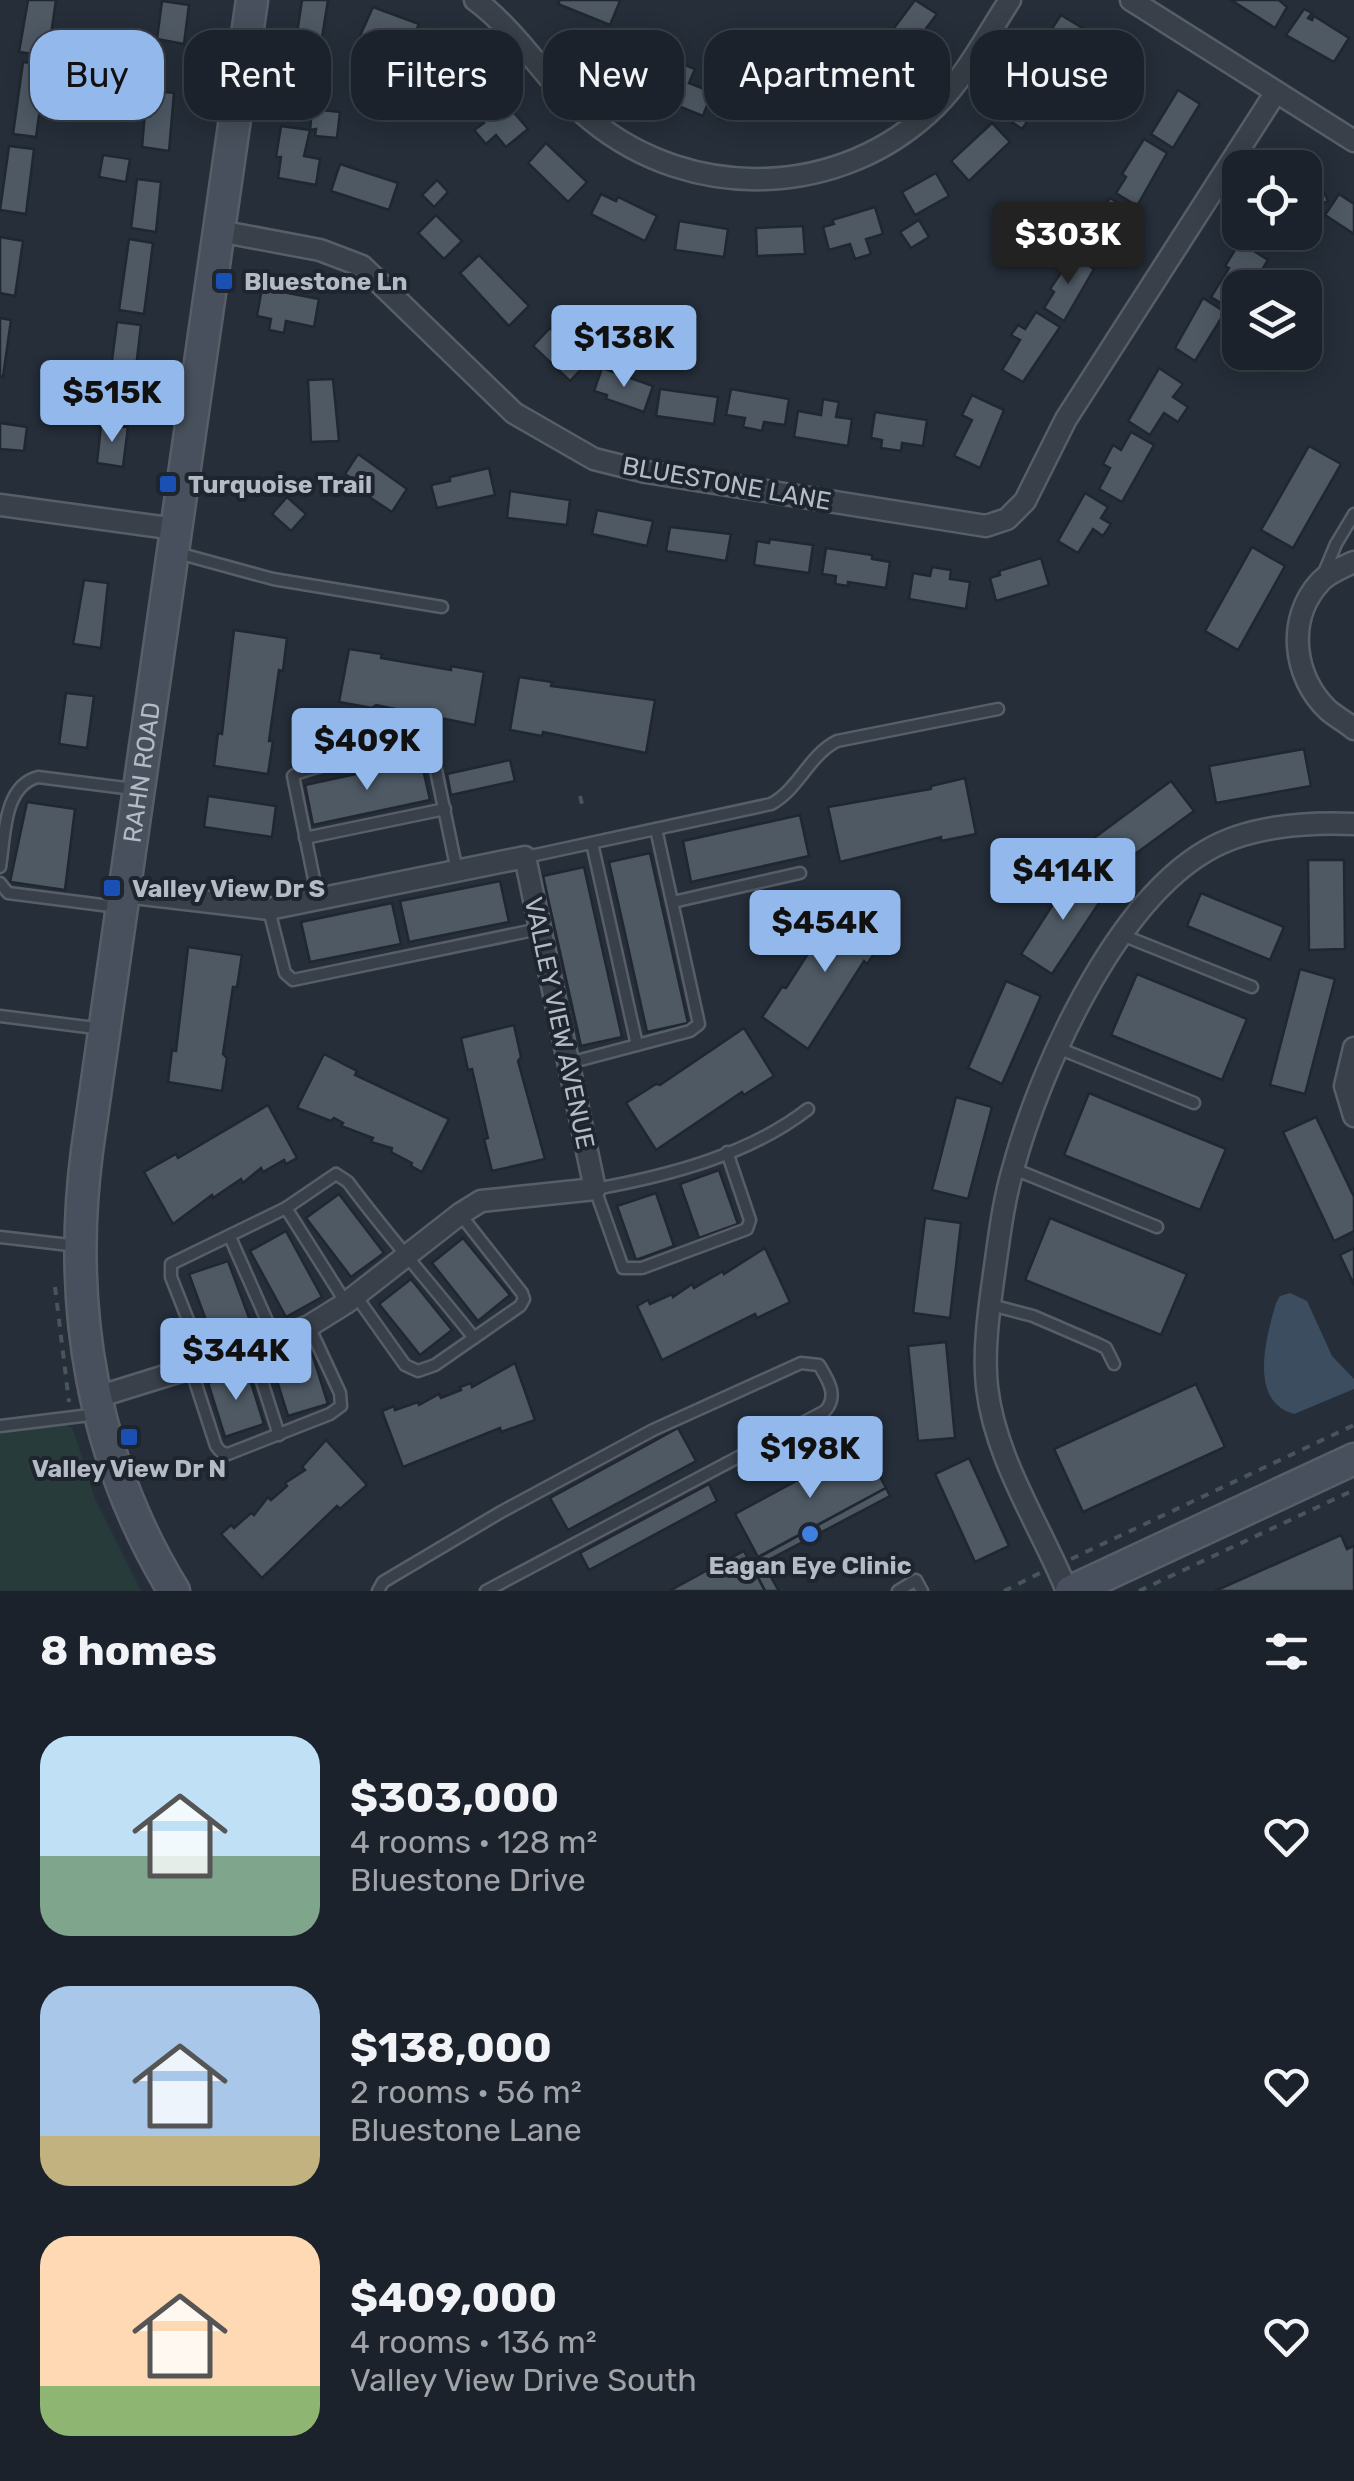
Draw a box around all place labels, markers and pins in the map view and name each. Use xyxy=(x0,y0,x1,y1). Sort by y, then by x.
pin: $303K xyxy=(998,202,1138,287)
place label: Bluestone Ln xyxy=(244,267,408,296)
marker: Bluestone Ln xyxy=(213,270,235,292)
pin: $138K xyxy=(554,305,694,390)
pin: $515K xyxy=(42,360,182,445)
place label: Turquoise Trail xyxy=(188,470,372,499)
marker: Turquoise Trail xyxy=(157,473,179,495)
pin: $409K xyxy=(297,708,437,793)
pin: $414K xyxy=(993,838,1133,923)
place label: Valley View Dr S xyxy=(132,874,325,903)
marker: Valley View Dr S xyxy=(101,877,123,899)
pin: $454K xyxy=(755,890,895,975)
pin: $344K xyxy=(166,1318,306,1403)
pin: $198K xyxy=(740,1416,880,1501)
marker: Valley View Dr N xyxy=(118,1426,140,1448)
place label: Valley View Dr N xyxy=(32,1454,226,1483)
marker: Eagan Eye Clinic xyxy=(799,1523,821,1545)
place label: Eagan Eye Clinic xyxy=(709,1551,911,1580)

